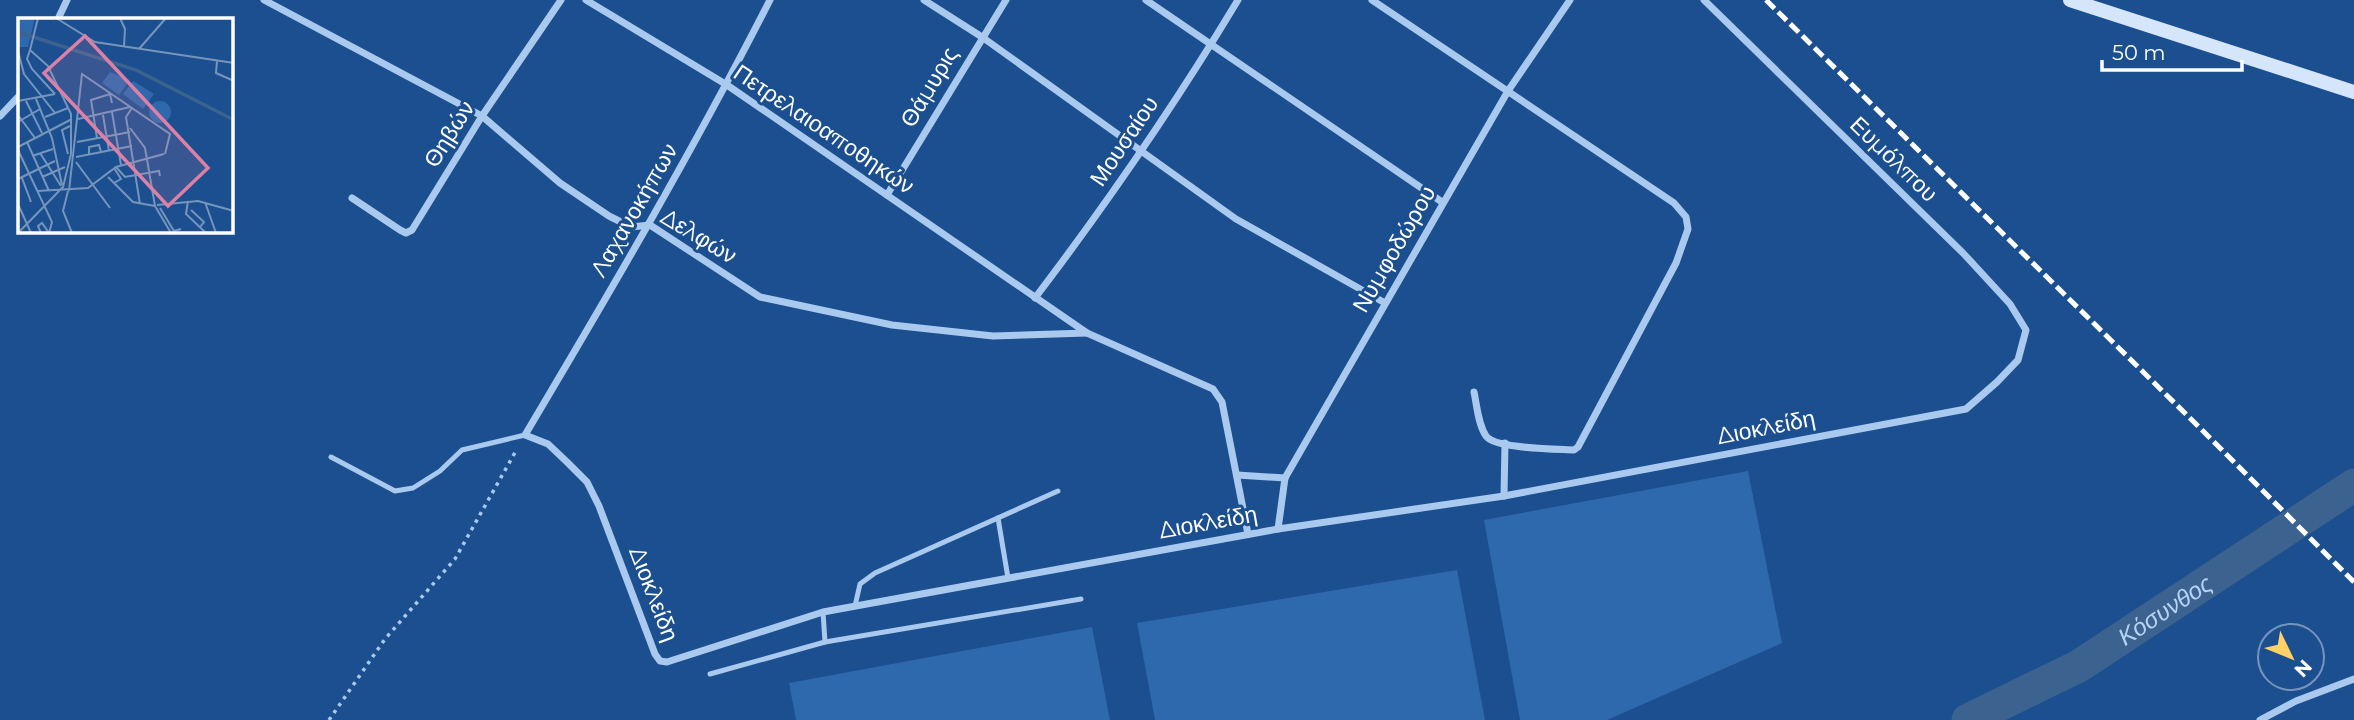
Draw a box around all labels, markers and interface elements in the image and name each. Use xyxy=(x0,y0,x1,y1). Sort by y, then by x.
inset map xyxy=(18,18,233,233)
scale bar xyxy=(2102,28,2242,72)
text: 50 m xyxy=(2112,40,2166,65)
street label: Θάμυρις xyxy=(894,42,964,132)
street label: Πετρελαιοαποθηκών xyxy=(728,58,920,200)
street label: Μουσαίου xyxy=(1084,91,1164,191)
street label: Θηβών xyxy=(418,95,480,173)
street label: Ευμόλπου xyxy=(1844,110,1944,208)
street label: Λαχανοκήπων xyxy=(584,138,684,282)
street label: Νυμφοδώρου xyxy=(1346,181,1442,317)
street label: Δελφών xyxy=(656,202,742,270)
street label: Διοκλείδη xyxy=(1715,404,1817,450)
street label: Διοκλείδη xyxy=(1157,500,1259,544)
street label: Διοκλείδη xyxy=(623,543,685,645)
water label: Κόσυνθος xyxy=(2112,568,2218,651)
north arrow xyxy=(2256,622,2326,692)
text: N xyxy=(2289,655,2317,682)

